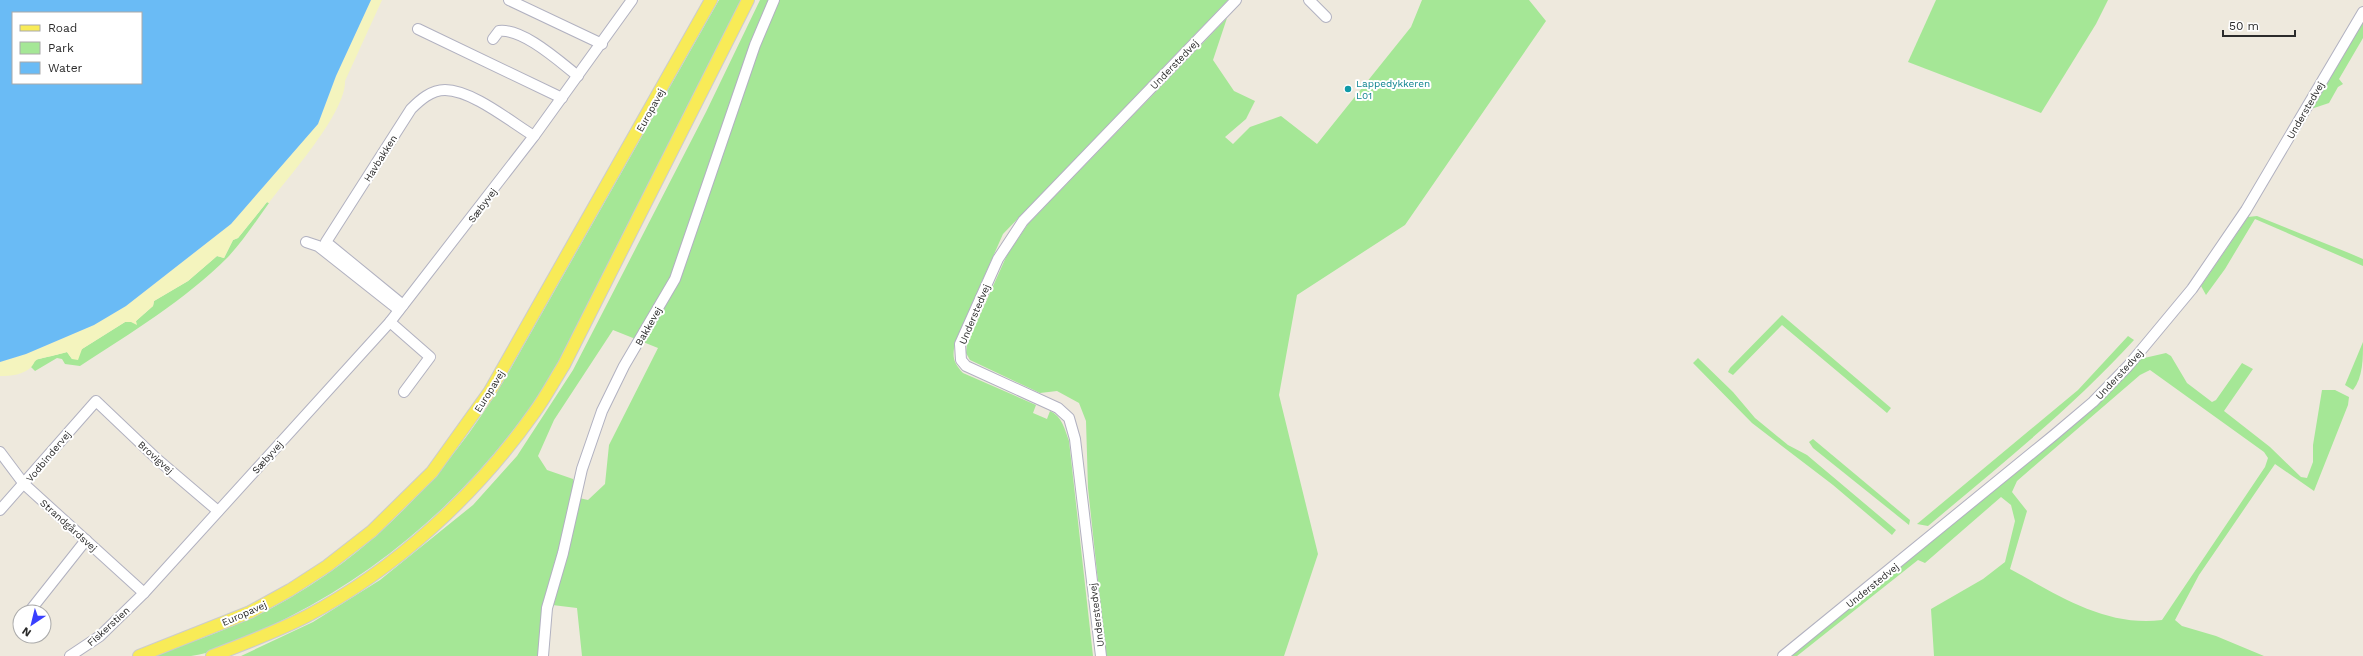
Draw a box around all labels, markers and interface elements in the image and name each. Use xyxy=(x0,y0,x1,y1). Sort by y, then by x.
legend xyxy=(12,12,142,84)
scale bar xyxy=(2223,12,2295,38)
text: 50 m xyxy=(2229,19,2259,33)
text: Road xyxy=(48,21,77,35)
street label: Understedvej xyxy=(1148,37,1201,91)
text: Park xyxy=(48,41,74,55)
text: Water xyxy=(48,61,83,75)
place label: Lappedykkeren L01 xyxy=(1356,78,1430,101)
street label: Understedvej xyxy=(2285,80,2326,141)
marker: Lappedykkeren L01 xyxy=(1343,84,1353,94)
street label: Europavej xyxy=(634,87,667,134)
street label: Havbakken xyxy=(362,133,399,184)
street label: Sæbyvej xyxy=(466,186,499,225)
street label: Understedvej xyxy=(957,282,992,346)
street label: Bakkevej xyxy=(633,305,664,347)
street label: Understedvej xyxy=(2093,347,2145,402)
street label: Europavej xyxy=(472,368,507,414)
street label: Vodbindervej xyxy=(24,429,73,484)
street label: Brovigvej xyxy=(136,439,175,476)
street label: Sæbyvej xyxy=(250,439,285,476)
street label: Strandgårdsvej xyxy=(38,497,99,554)
street label: Understedvej xyxy=(1844,561,1901,610)
street label: Understedvej xyxy=(1087,582,1106,648)
street label: Europavej xyxy=(220,599,268,628)
north arrow xyxy=(12,604,52,644)
street label: Fiskerstien xyxy=(85,604,132,648)
text: N xyxy=(19,624,34,639)

